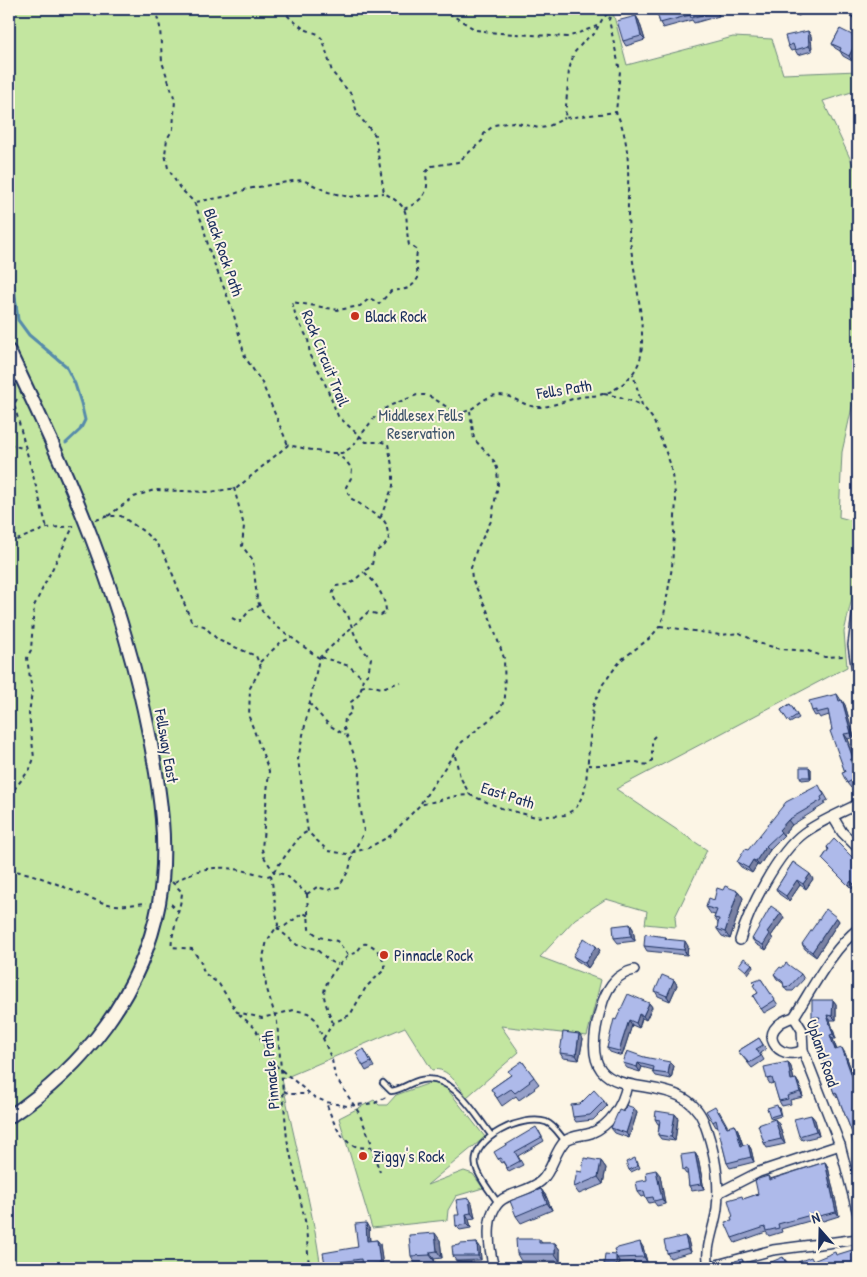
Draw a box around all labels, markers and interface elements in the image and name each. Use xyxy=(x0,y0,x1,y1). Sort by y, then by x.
street label: Black Rock Path xyxy=(199,205,249,299)
place label: Black Rock xyxy=(365,305,427,327)
street label: Rock Circuit Trail xyxy=(297,307,356,410)
marker: Black Rock xyxy=(349,310,361,322)
street label: Fells Path xyxy=(534,374,593,404)
park label: Middlesex Fells Reservation xyxy=(378,404,464,444)
street label: Fellsway East xyxy=(150,706,184,785)
street label: East Path xyxy=(478,776,538,814)
place label: Pinnacle Rock xyxy=(394,944,473,966)
marker: Pinnacle Rock xyxy=(378,949,390,961)
street label: Upland Road xyxy=(801,1017,845,1089)
street label: Pinnacle Path xyxy=(256,1030,284,1110)
place label: Ziggy's Rock xyxy=(373,1145,445,1167)
marker: Ziggy's Rock xyxy=(357,1150,369,1162)
north arrow xyxy=(794,1204,844,1254)
text: N xyxy=(809,1207,823,1228)

